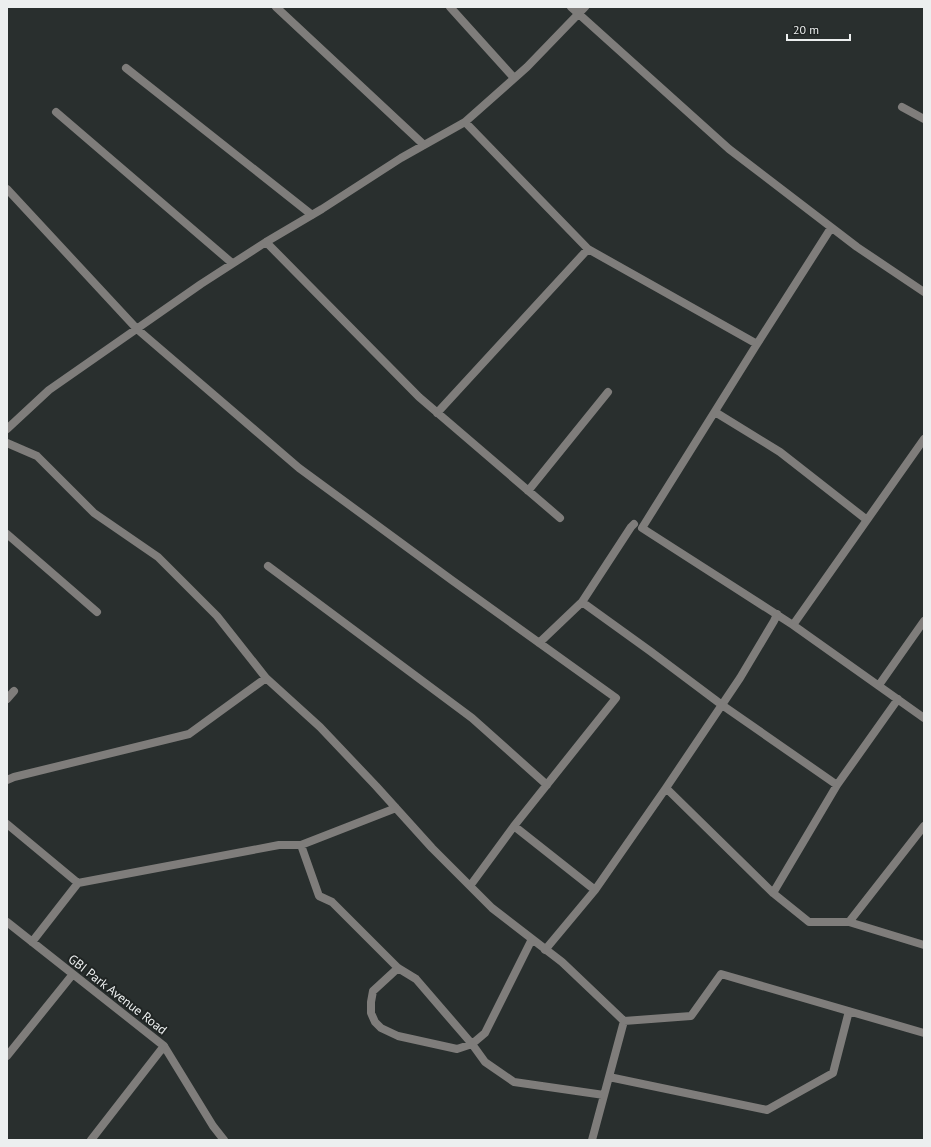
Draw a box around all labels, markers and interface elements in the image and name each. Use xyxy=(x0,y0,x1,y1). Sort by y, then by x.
scale bar xyxy=(787,16,850,42)
text: 20 m xyxy=(793,22,819,37)
street label: GBI Park Avenue Road xyxy=(65,950,171,1038)

